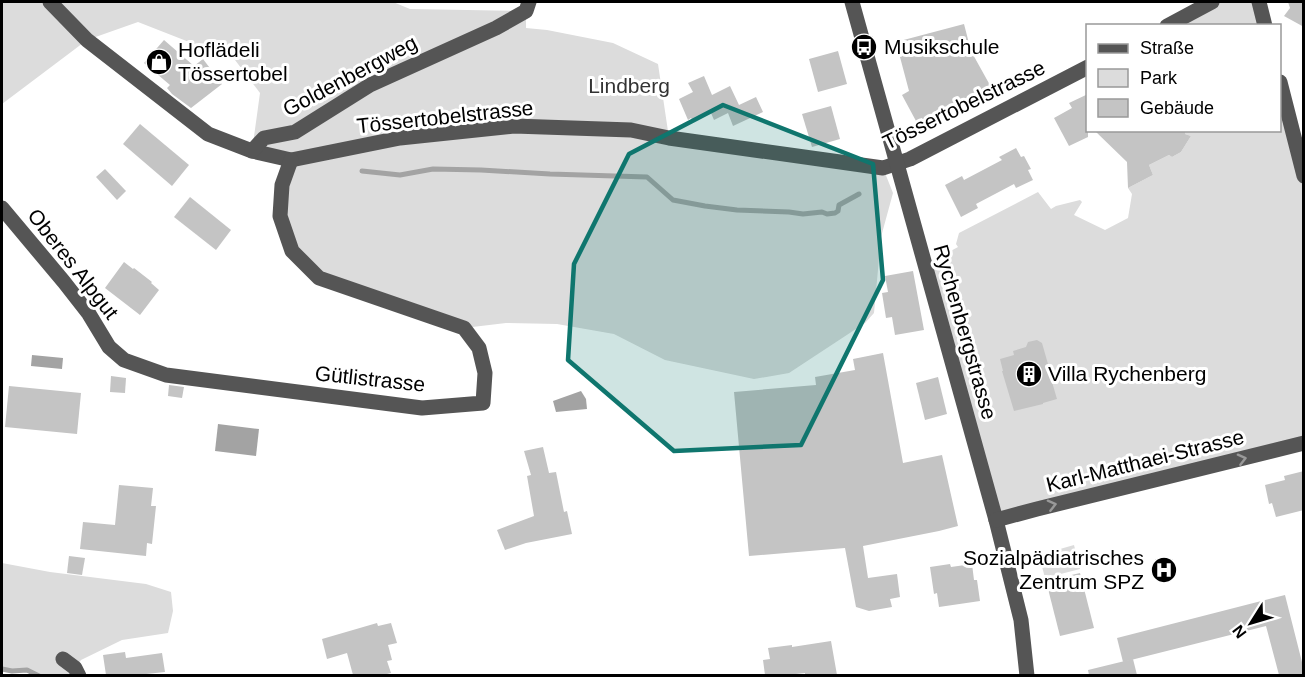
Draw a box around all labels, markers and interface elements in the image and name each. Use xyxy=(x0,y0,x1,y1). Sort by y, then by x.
legend xyxy=(1086,24,1281,132)
street label: Goldenbergweg xyxy=(279,31,421,121)
bus stop icon: Musikschule xyxy=(849,32,879,62)
place label: Musikschule xyxy=(884,35,1000,58)
place label: Hoflädeli Tössertobel xyxy=(178,38,288,85)
text: Straße xyxy=(1140,38,1194,58)
shop icon: Hoflädeli Tössertobel xyxy=(144,47,174,77)
street label: Tössertobelstrasse xyxy=(879,55,1049,154)
text: Park xyxy=(1140,68,1178,88)
park label: Lindberg xyxy=(588,74,670,97)
street label: Tössertobelstrasse xyxy=(356,96,534,137)
text: Gebäude xyxy=(1140,98,1214,118)
street label: Oberes Alpgut xyxy=(23,204,124,323)
street label: Rychenbergstrasse xyxy=(929,242,1001,422)
building icon: Villa Rychenberg xyxy=(1014,359,1044,389)
street label: Gütlistrasse xyxy=(314,361,426,396)
place label: Villa Rychenberg xyxy=(1048,362,1206,385)
street label: Karl-Matthaei-Strasse xyxy=(1044,425,1246,496)
one-way arrow xyxy=(1237,454,1247,467)
one-way arrow xyxy=(1047,500,1057,513)
place label: Sozialpädiatrisches Zentrum SPZ xyxy=(963,546,1144,593)
hospital icon: Sozialpädiatrisches Zentrum SPZ xyxy=(1149,555,1179,585)
north arrow xyxy=(1221,593,1281,653)
text: N xyxy=(1229,622,1250,641)

